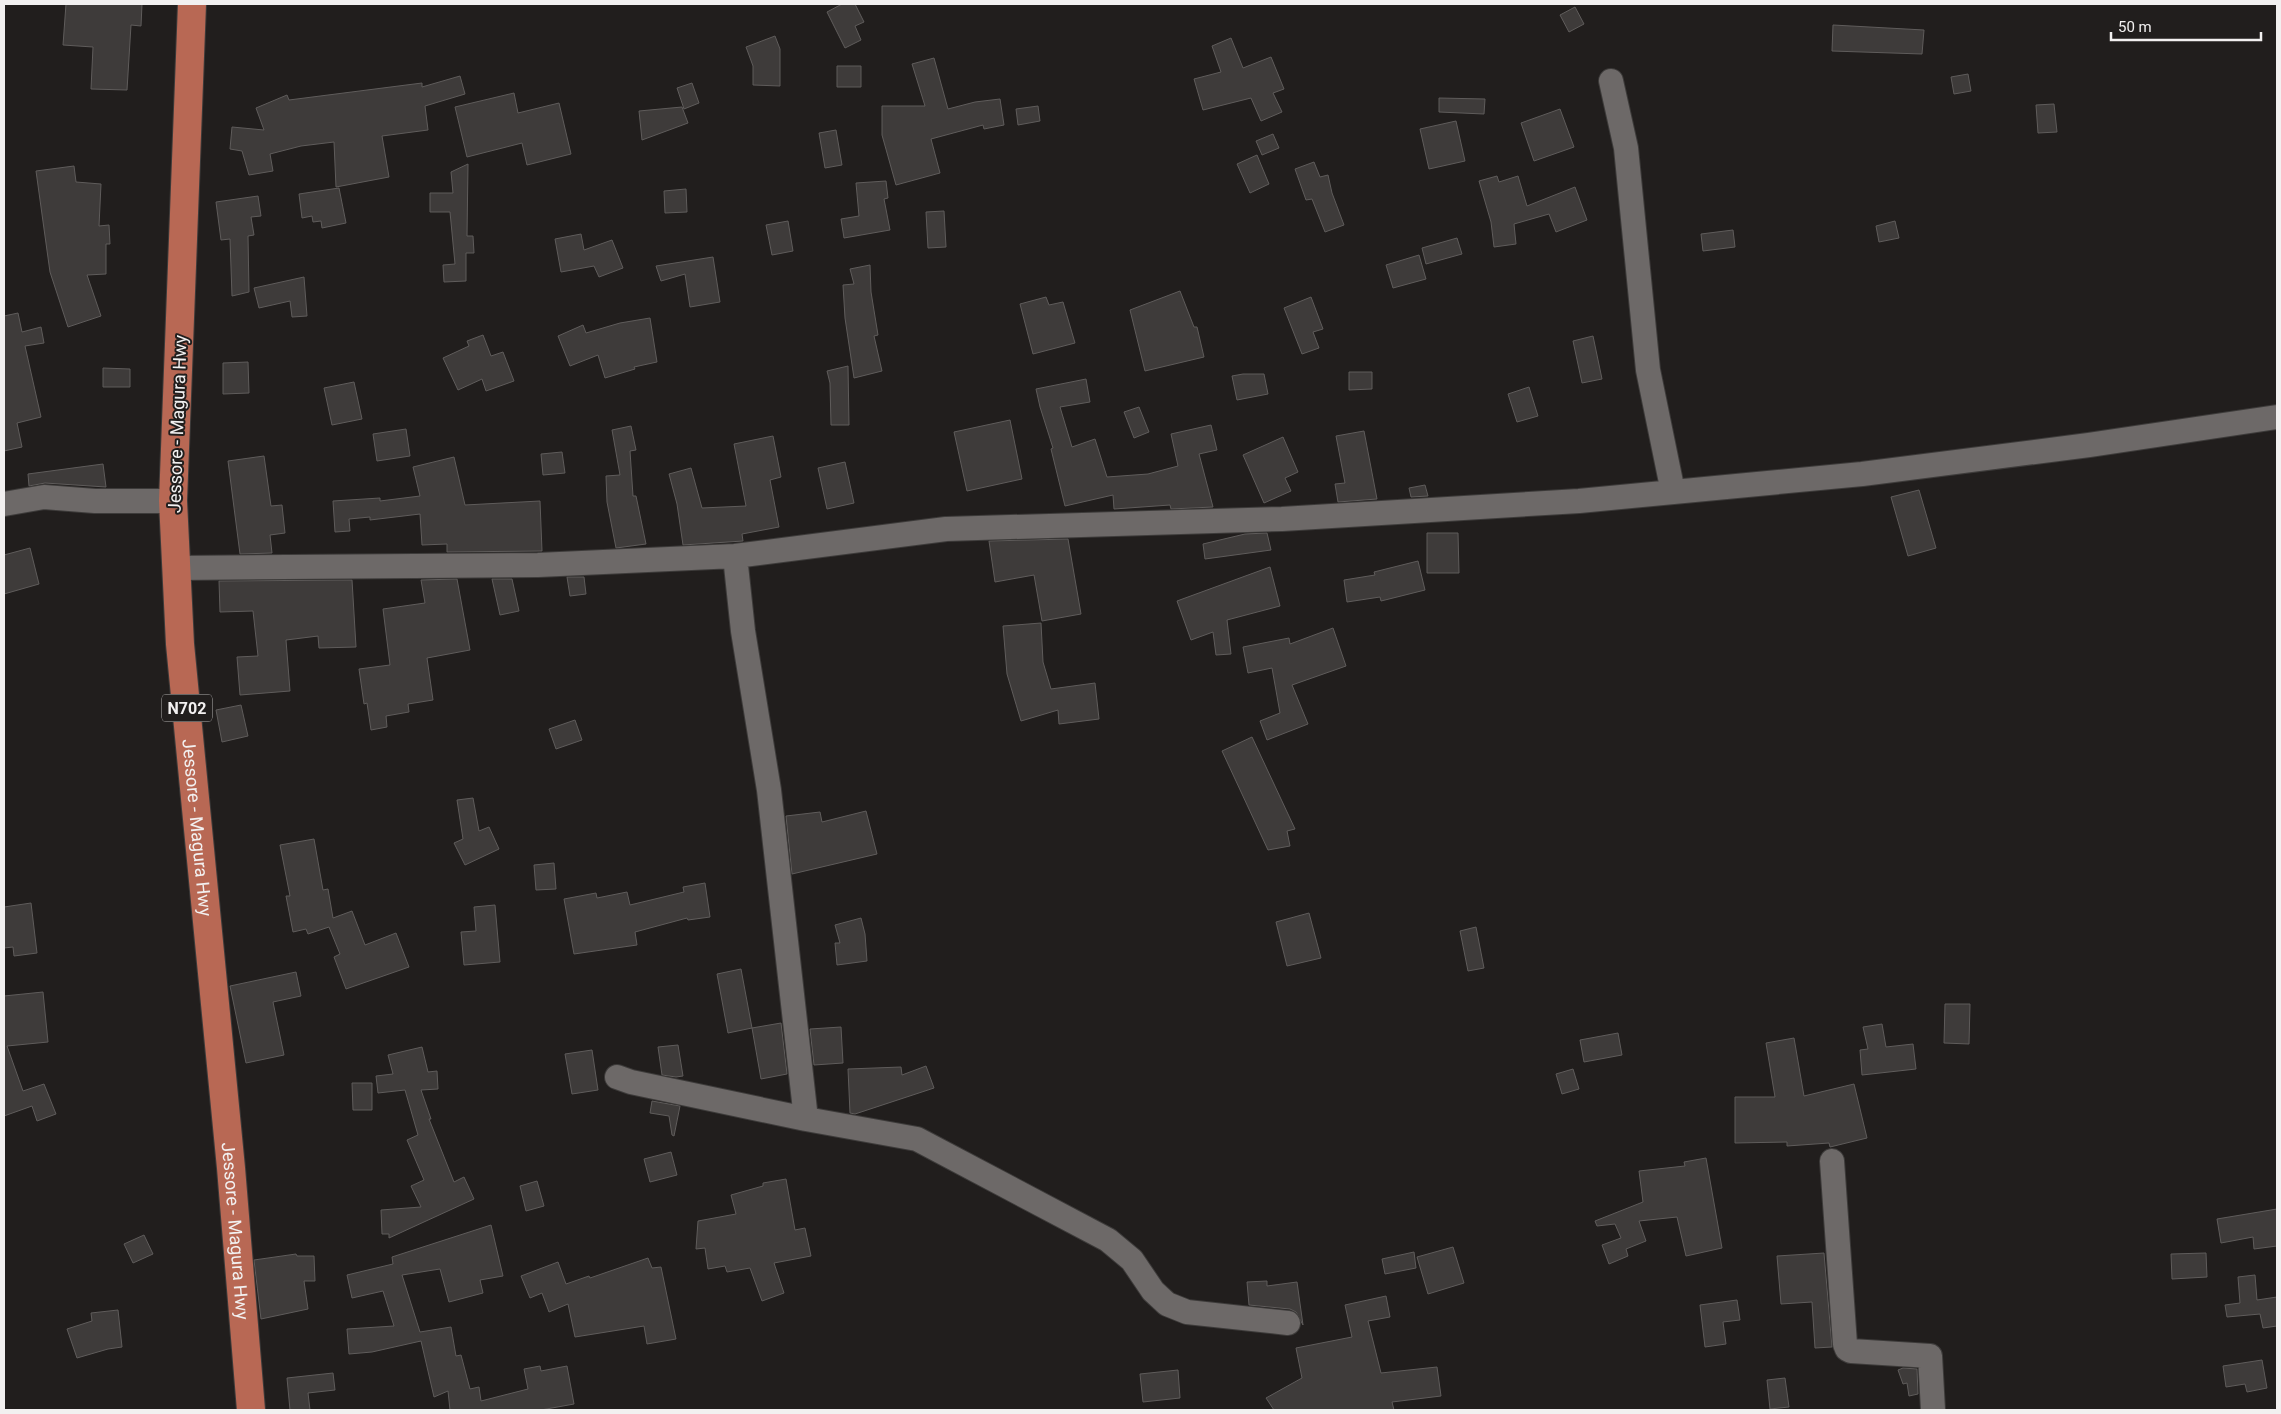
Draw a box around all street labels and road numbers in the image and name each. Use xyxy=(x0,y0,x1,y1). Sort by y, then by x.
street label: Jessore - Magura Hwy xyxy=(163,334,191,513)
road number: N702 xyxy=(162,694,212,721)
street label: Jessore - Magura Hwy xyxy=(179,738,217,918)
street label: Jessore - Magura Hwy xyxy=(218,1141,254,1321)

